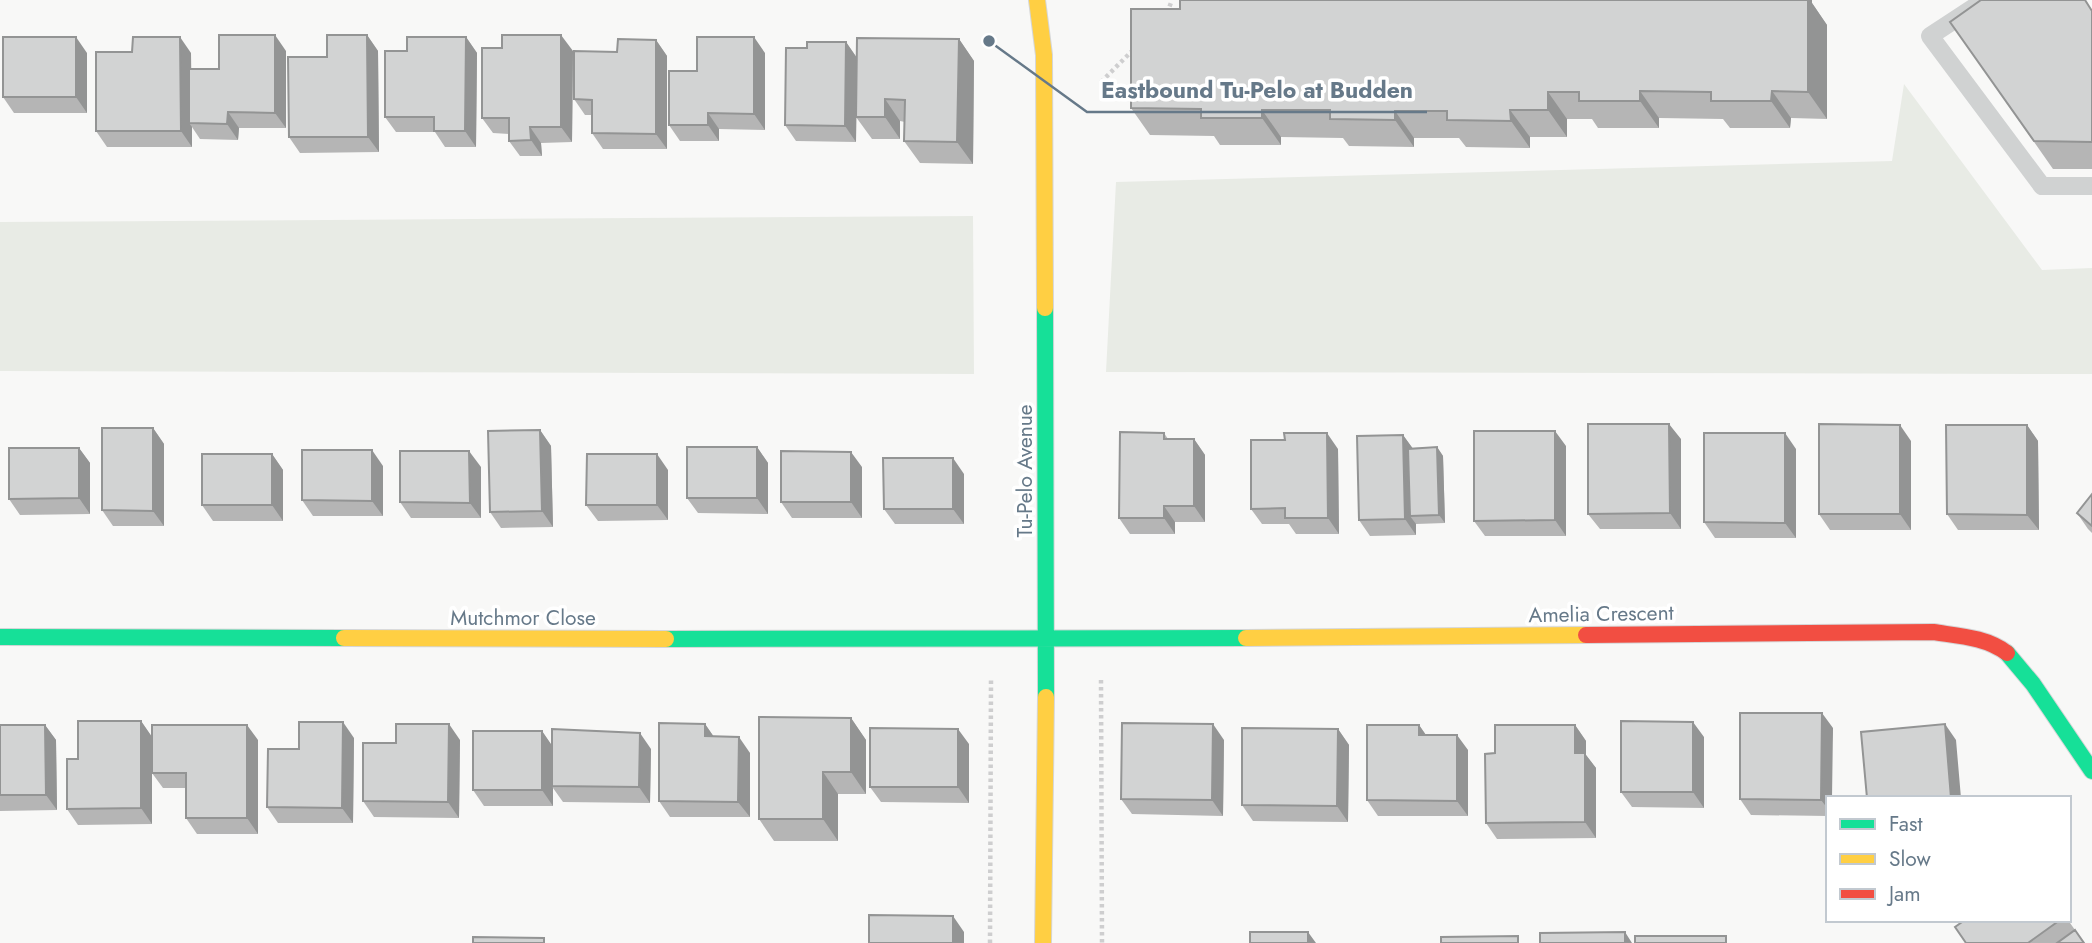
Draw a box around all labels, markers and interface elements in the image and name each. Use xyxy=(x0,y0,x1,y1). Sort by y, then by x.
callout: Eastbound Tu-Pelo at Budden xyxy=(1087,68,1427,112)
text: Eastbound Tu-Pelo at Budden xyxy=(1101,73,1413,107)
street label: Tu-Pelo Avenue xyxy=(1010,404,1040,538)
street label: Amelia Crescent xyxy=(1528,598,1674,630)
street label: Mutchmor Close xyxy=(450,603,596,633)
legend xyxy=(1826,796,2071,922)
text: Fast xyxy=(1889,809,1922,839)
text: Slow xyxy=(1889,844,1931,874)
text: Jam xyxy=(1886,879,1921,909)

